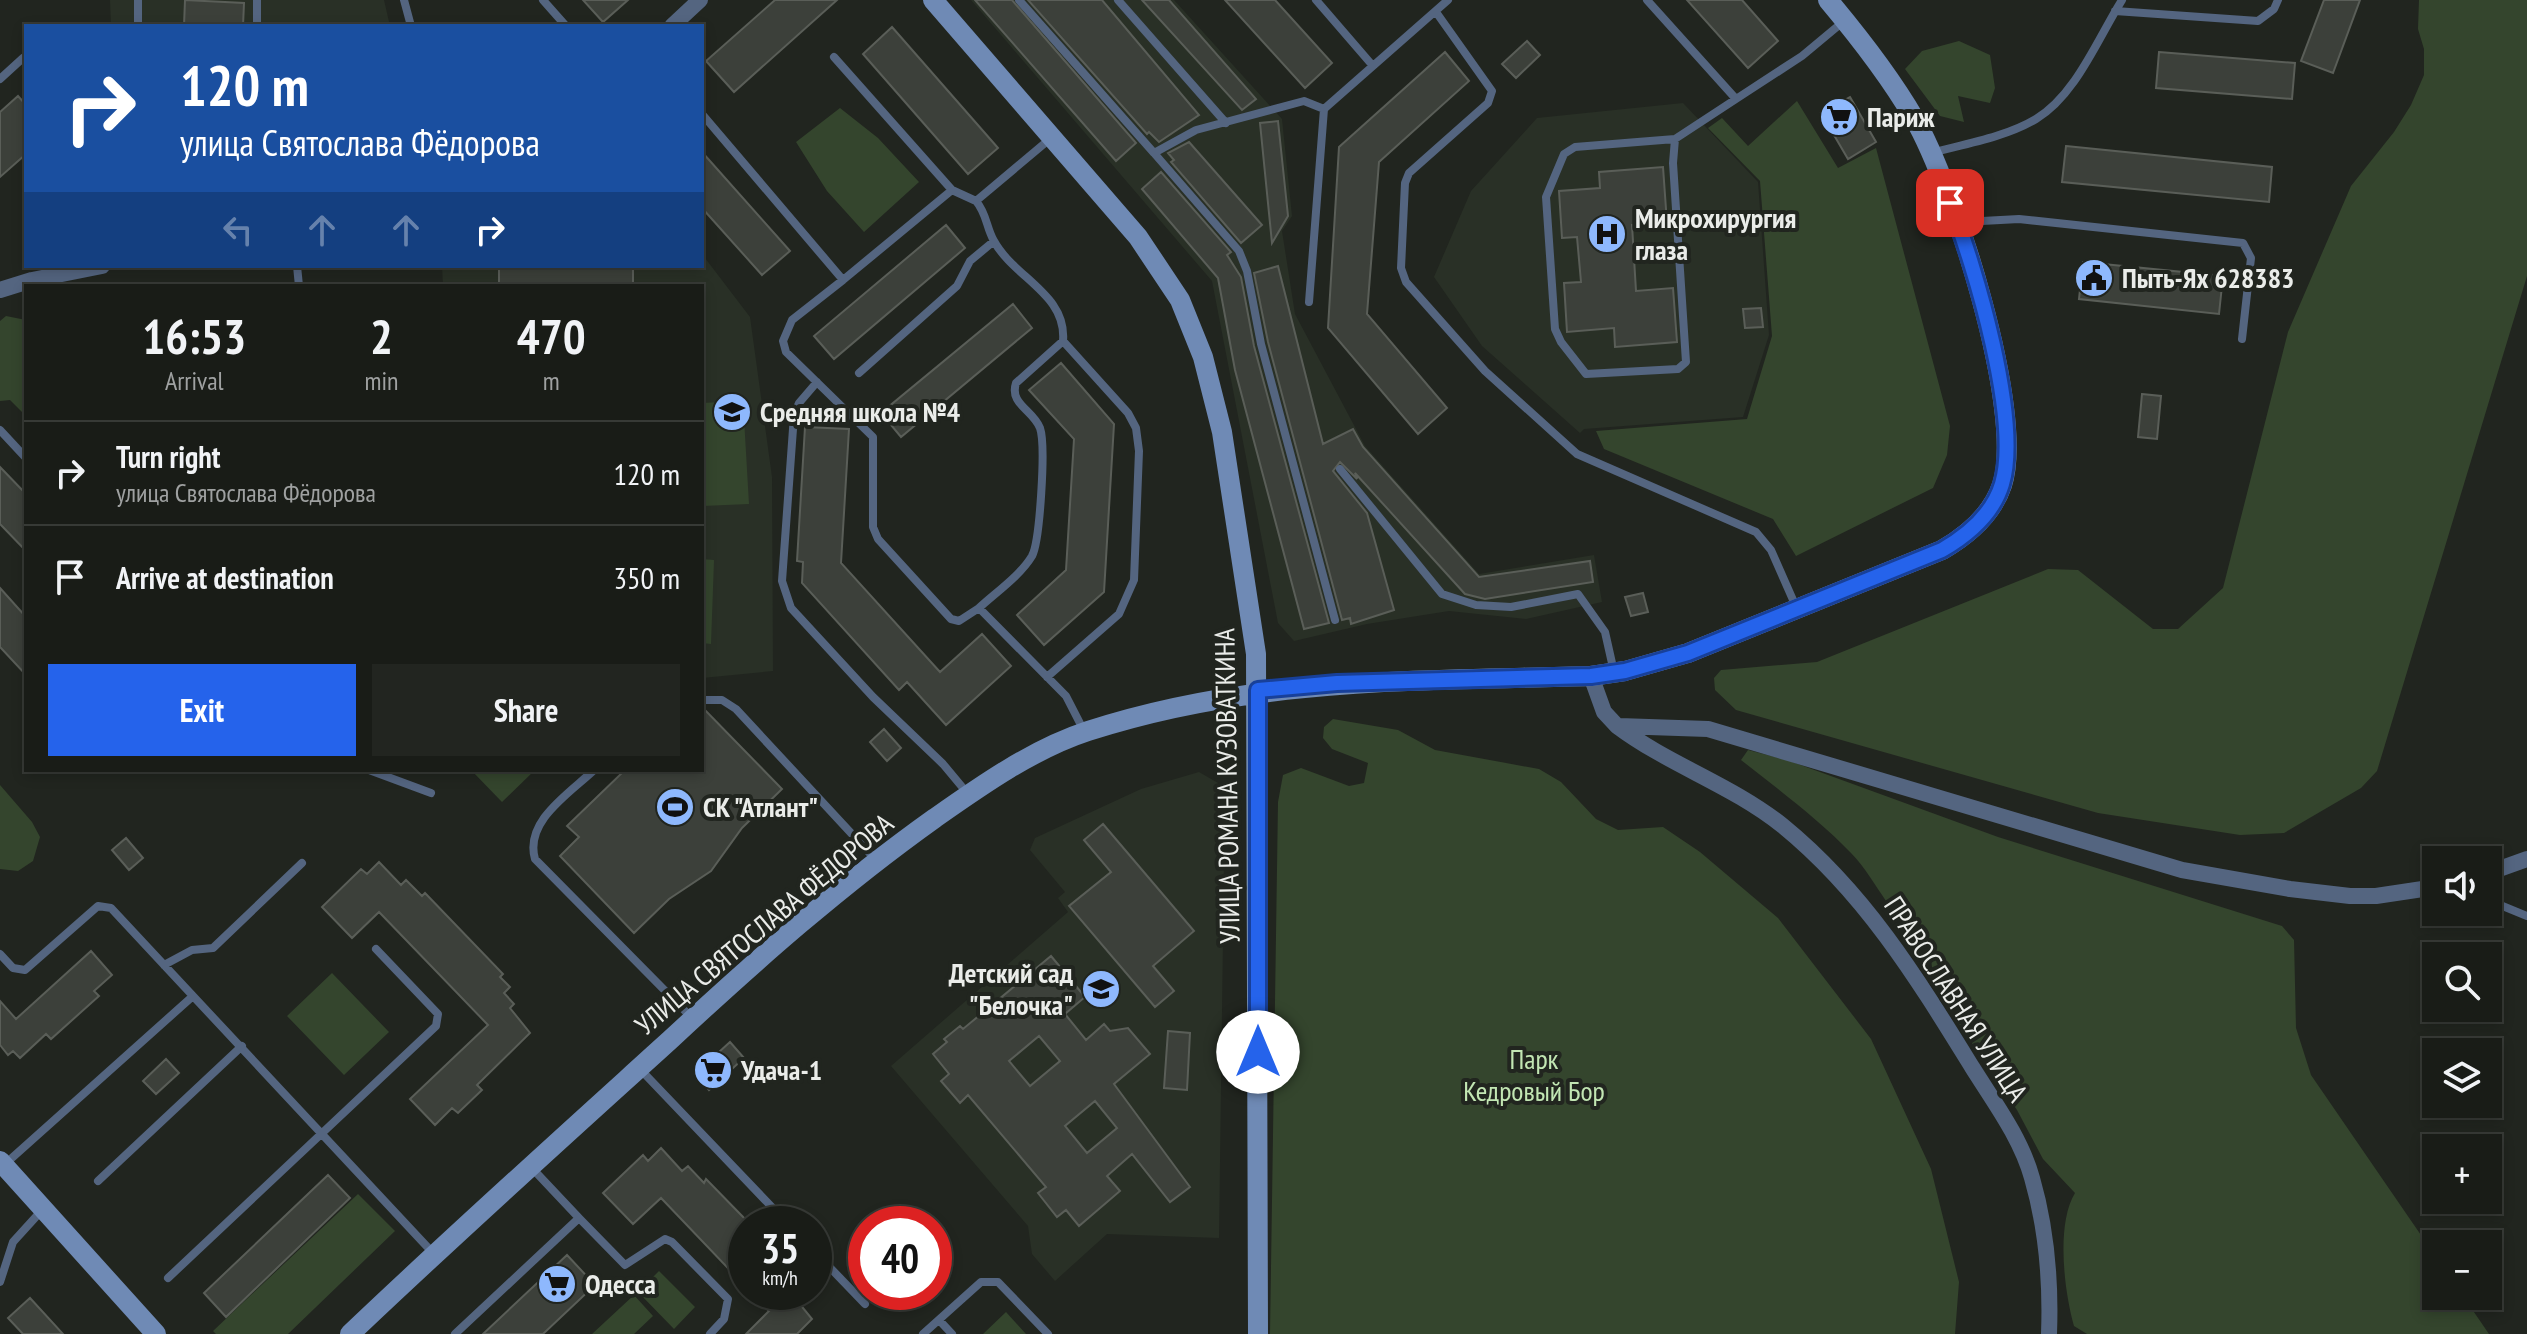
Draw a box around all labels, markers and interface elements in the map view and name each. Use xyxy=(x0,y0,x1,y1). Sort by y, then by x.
text: 120 m xyxy=(180,49,309,121)
icon: right xyxy=(48,56,152,160)
supermarket icon: Париж xyxy=(1818,96,1860,138)
place label: Париж xyxy=(1867,98,1935,135)
text: улица Святослава Фёдорова xyxy=(180,119,540,166)
pin xyxy=(1916,169,1984,237)
icon: arrive xyxy=(1928,181,1972,225)
place label: Микрохирургия глаза xyxy=(1635,199,1796,268)
icon: left xyxy=(216,208,260,252)
icon: ahead xyxy=(300,208,344,252)
icon: ahead xyxy=(384,208,428,252)
icon: right xyxy=(468,208,512,252)
hospital icon: Микрохирургия глаза xyxy=(1586,213,1628,255)
public building icon: Пыть-Ях 628383 xyxy=(2073,257,2115,299)
place label: Пыть-Ях 628383 xyxy=(2122,259,2294,296)
text: 16:53 xyxy=(142,305,246,367)
text: 2 xyxy=(370,305,393,367)
text: 470 xyxy=(517,305,586,367)
text: Arrival xyxy=(165,364,224,397)
text: min xyxy=(364,364,398,397)
text: m xyxy=(543,364,560,397)
school or university icon: Средняя школа №4 xyxy=(711,391,753,433)
place label: Средняя школа №4 xyxy=(760,393,961,430)
text: Turn right xyxy=(116,437,220,476)
icon: right xyxy=(48,451,92,495)
text: 120 m xyxy=(614,454,680,493)
text: улица Святослава Фёдорова xyxy=(116,476,376,509)
icon: arrive xyxy=(48,555,92,599)
text: Arrive at destination xyxy=(116,558,334,597)
text: 350 m xyxy=(614,558,680,597)
street label: УЛИЦА РОМАНА КУЗОВАТКИНА xyxy=(1205,627,1248,944)
button: Exit xyxy=(48,664,356,756)
button: Share xyxy=(372,664,680,756)
sports icon: СК "Атлант" xyxy=(654,786,696,828)
place label: СК "Атлант" xyxy=(703,788,818,825)
street label: УЛИЦА СВЯТОСЛАВА ФЁДОРОВА xyxy=(627,804,901,1043)
map controls xyxy=(2422,846,2502,1310)
button: sound xyxy=(2422,846,2502,926)
street label: ПРАВОСЛАВНАЯ УЛИЦА xyxy=(1876,889,2037,1109)
button: search xyxy=(2422,942,2502,1022)
place label: Детский сад "Белочка" xyxy=(949,954,1074,1023)
school or university icon: Детский сад "Белочка" xyxy=(1080,968,1122,1010)
position arrow xyxy=(1216,1010,1300,1094)
button: layers xyxy=(2422,1038,2502,1118)
park label: Парк Кедровый Бор xyxy=(1463,1040,1605,1109)
supermarket icon: Удача-1 xyxy=(692,1049,734,1091)
place label: Удача-1 xyxy=(740,1051,822,1088)
button: + xyxy=(2422,1134,2502,1214)
speed limit sign: 40 xyxy=(848,1206,952,1310)
text: 35 xyxy=(761,1222,799,1274)
button: − xyxy=(2422,1230,2502,1310)
supermarket icon: Одесса xyxy=(536,1263,578,1305)
place label: Одесса xyxy=(585,1265,656,1302)
text: km/h xyxy=(762,1265,798,1291)

